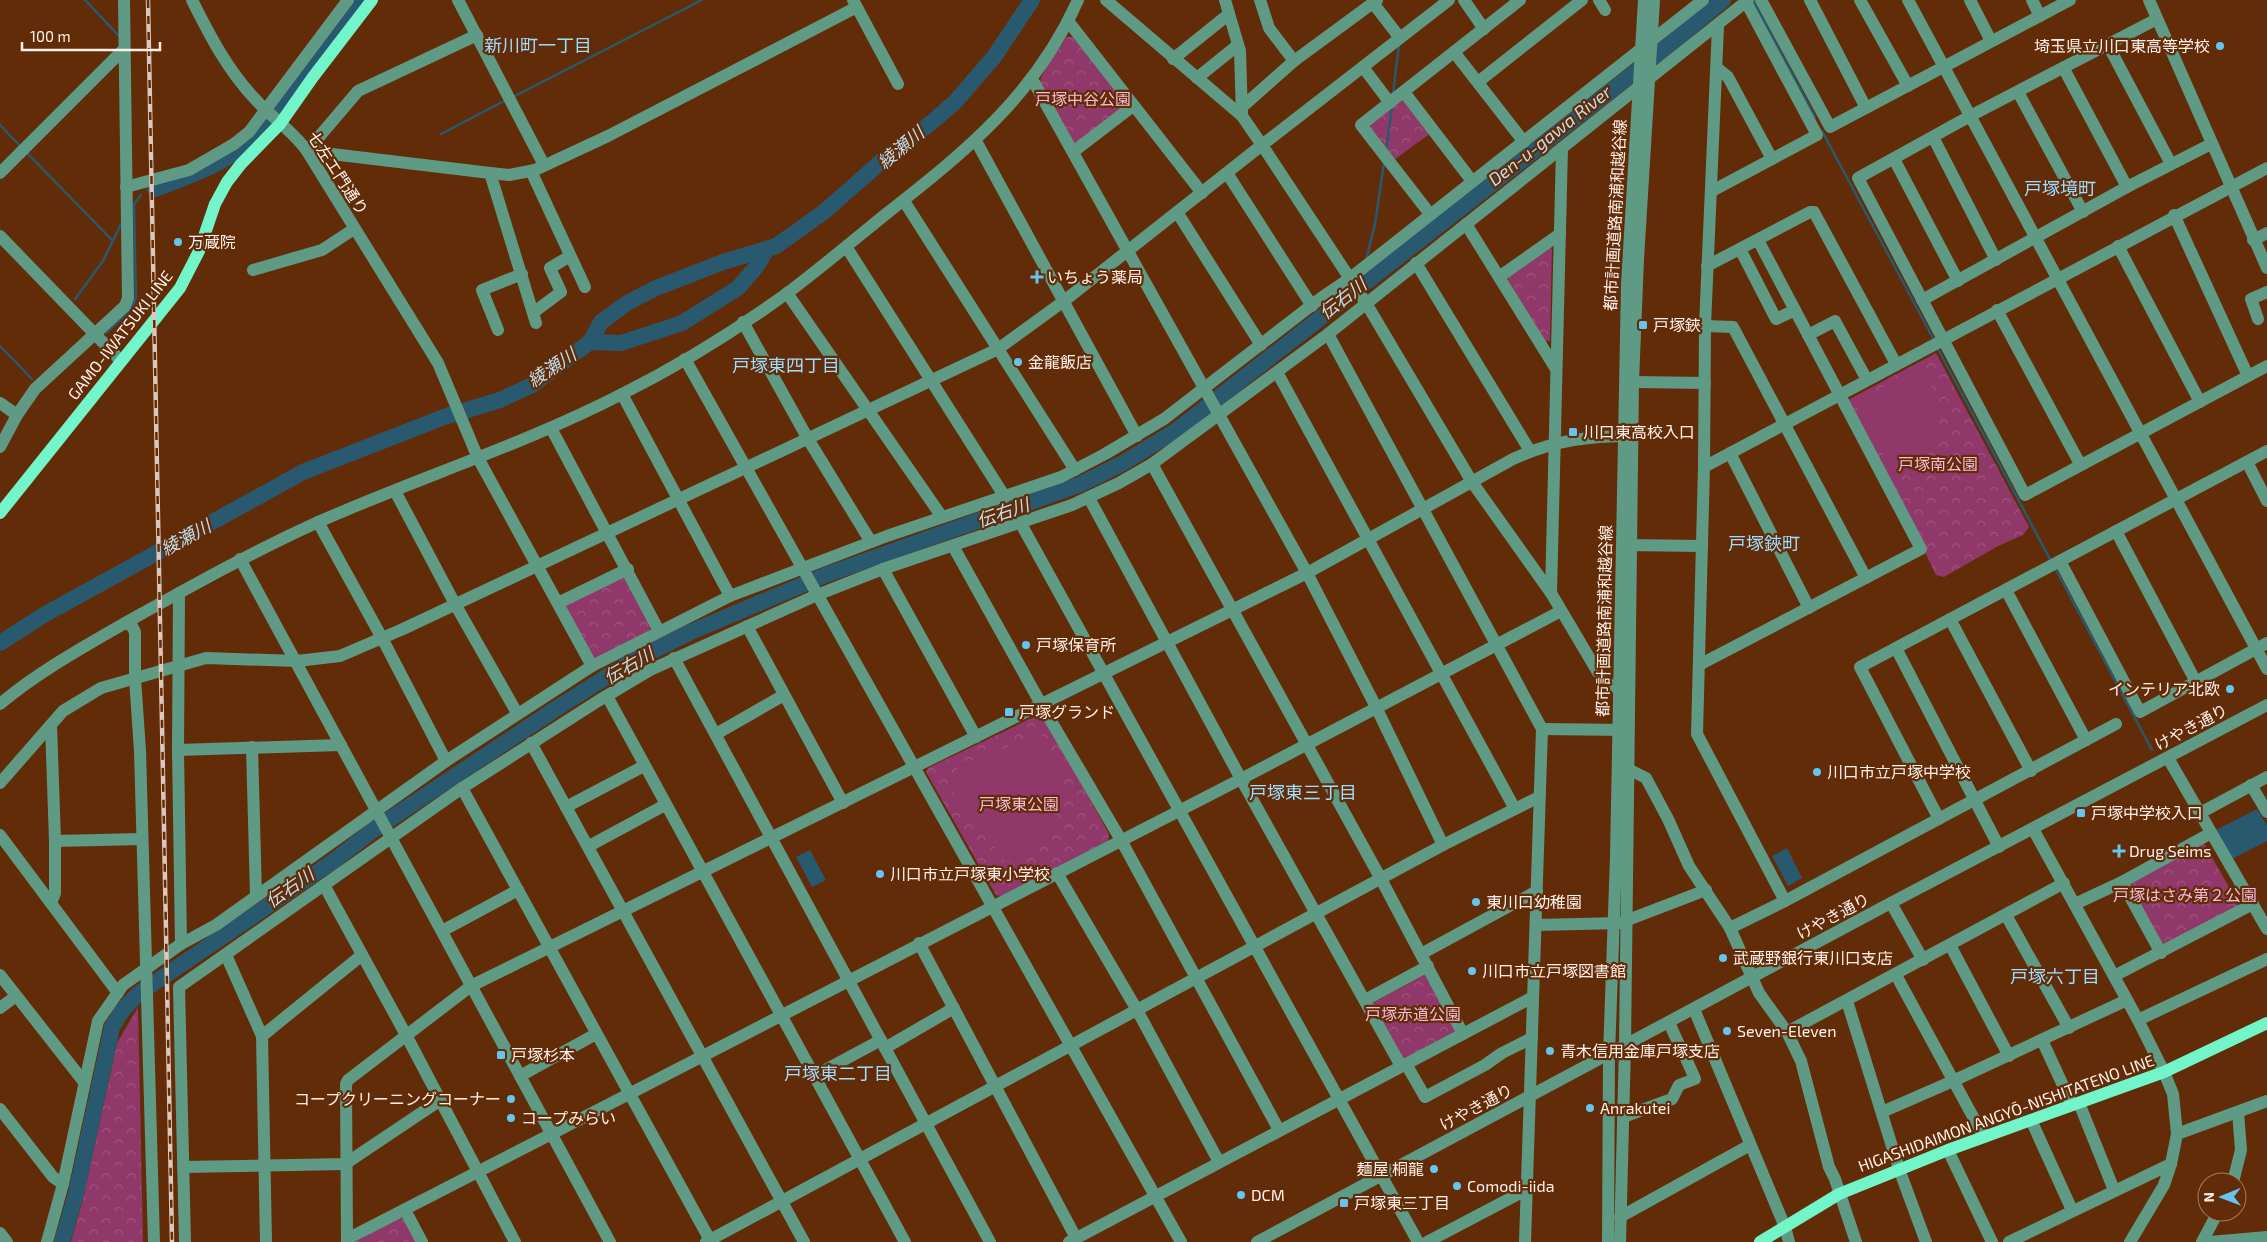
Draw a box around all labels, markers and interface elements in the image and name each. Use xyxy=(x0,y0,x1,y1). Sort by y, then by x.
scale bar xyxy=(22,20,160,52)
text: 100 m xyxy=(30,27,71,45)
district label: 新川町一丁目 xyxy=(484,34,592,56)
place label: 埼玉県立川口東高等学校 xyxy=(2034,36,2210,55)
marker: 埼玉県立川口東高等学校 xyxy=(2214,40,2226,52)
water label: Den-u-gawa River xyxy=(1483,80,1616,190)
park label: 戸塚中谷公園 xyxy=(1035,89,1131,108)
street label: 都市計画道路南浦和越谷線 xyxy=(1600,119,1629,311)
water label: 綾瀬川 xyxy=(873,120,930,173)
street label: 七左エ門通り xyxy=(304,127,373,218)
district label: 戸塚境町 xyxy=(2024,177,2096,199)
place label: 万蔵院 xyxy=(188,232,236,251)
marker: 万蔵院 xyxy=(172,236,184,248)
street label: GAMO-IWATSUKI LINE xyxy=(63,266,176,403)
place label: いちょう薬局 xyxy=(1047,267,1143,286)
marker: いちょう薬局 xyxy=(1031,271,1043,283)
water label: 伝右川 xyxy=(1314,272,1372,324)
place label: 戸塚鋏 xyxy=(1653,315,1701,334)
marker: 戸塚鋏 xyxy=(1637,319,1649,331)
water label: 綾瀬川 xyxy=(523,342,582,391)
place label: 金龍飯店 xyxy=(1028,352,1092,371)
district label: 戸塚東四丁目 xyxy=(732,354,840,376)
marker: 金龍飯店 xyxy=(1012,356,1024,368)
place label: 川口東高校入口 xyxy=(1583,422,1695,441)
marker: 川口東高校入口 xyxy=(1567,426,1579,438)
park label: 戸塚南公園 xyxy=(1898,454,1978,473)
water label: 伝右川 xyxy=(974,492,1034,531)
water label: 綾瀬川 xyxy=(157,513,216,560)
street label: 都市計画道路南浦和越谷線 xyxy=(1592,525,1615,717)
district label: 戸塚鋏町 xyxy=(1728,532,1800,554)
place label: 戸塚保育所 xyxy=(1036,635,1116,654)
marker: 戸塚保育所 xyxy=(1020,639,1032,651)
water label: 伝右川 xyxy=(600,641,659,688)
place label: インテリア北欧 xyxy=(2108,679,2220,698)
marker: インテリア北欧 xyxy=(2224,683,2236,695)
street label: けやき通り xyxy=(2151,699,2231,754)
place label: 戸塚グランド xyxy=(1019,702,1115,721)
marker: 戸塚グランド xyxy=(1003,706,1015,718)
place label: 川口市立戸塚中学校 xyxy=(1827,762,1971,781)
marker: 川口市立戸塚中学校 xyxy=(1811,766,1823,778)
district label: 戸塚東三丁目 xyxy=(1249,781,1357,803)
park label: 戸塚東公園 xyxy=(979,794,1059,813)
place label: 戸塚中学校入口 xyxy=(2091,803,2203,822)
marker: 戸塚中学校入口 xyxy=(2075,807,2087,819)
place label: Drug Seims xyxy=(2129,841,2211,860)
marker: Drug Seims xyxy=(2113,845,2125,857)
water label: 伝右川 xyxy=(261,862,319,912)
place label: 川口市立戸塚東小学校 xyxy=(890,864,1050,883)
marker: 川口市立戸塚東小学校 xyxy=(874,868,886,880)
park label: 戸塚はさみ第２公園 xyxy=(2113,885,2257,904)
street label: けやき通り xyxy=(1793,888,1873,943)
place label: 東川口幼稚園 xyxy=(1486,892,1582,911)
marker: 東川口幼稚園 xyxy=(1470,896,1482,908)
place label: 武蔵野銀行東川口支店 xyxy=(1733,948,1893,967)
marker: 武蔵野銀行東川口支店 xyxy=(1717,952,1729,964)
place label: 川口市立戸塚図書館 xyxy=(1482,961,1626,980)
marker: 川口市立戸塚図書館 xyxy=(1466,965,1478,977)
district label: 戸塚六丁目 xyxy=(2010,965,2100,987)
park label: 戸塚赤道公園 xyxy=(1365,1004,1461,1023)
place label: Seven-Eleven xyxy=(1737,1021,1837,1040)
marker: Seven-Eleven xyxy=(1721,1025,1733,1037)
place label: 青木信用金庫戸塚支店 xyxy=(1560,1041,1720,1060)
place label: 戸塚杉本 xyxy=(511,1045,575,1064)
marker: 青木信用金庫戸塚支店 xyxy=(1544,1045,1556,1057)
marker: 戸塚杉本 xyxy=(495,1049,507,1061)
street label: HIGASHIDAIMON ANGYŌ-NISHITATENO LINE xyxy=(1855,1050,2157,1175)
district label: 戸塚東二丁目 xyxy=(784,1062,892,1084)
street label: けやき通り xyxy=(1436,1079,1516,1134)
place label: コープクリーニングコーナー xyxy=(294,1089,501,1108)
marker: コープクリーニングコーナー xyxy=(505,1093,517,1105)
place label: Anrakutei xyxy=(1600,1098,1670,1117)
marker: Anrakutei xyxy=(1584,1102,1596,1114)
place label: コープみらい xyxy=(521,1108,616,1127)
marker: コープみらい xyxy=(505,1112,517,1124)
place label: 麺屋 桐龍 xyxy=(1356,1159,1424,1178)
marker: 麺屋 桐龍 xyxy=(1428,1163,1440,1175)
north arrow xyxy=(2197,1172,2247,1222)
place label: Comodi-iida xyxy=(1467,1176,1555,1195)
marker: Comodi-iida xyxy=(1451,1180,1463,1192)
place label: DCM xyxy=(1251,1185,1285,1204)
marker: DCM xyxy=(1235,1189,1247,1201)
text: N xyxy=(2200,1192,2217,1202)
place label: 戸塚東三丁目 xyxy=(1354,1193,1450,1212)
marker: 戸塚東三丁目 xyxy=(1338,1197,1350,1209)

